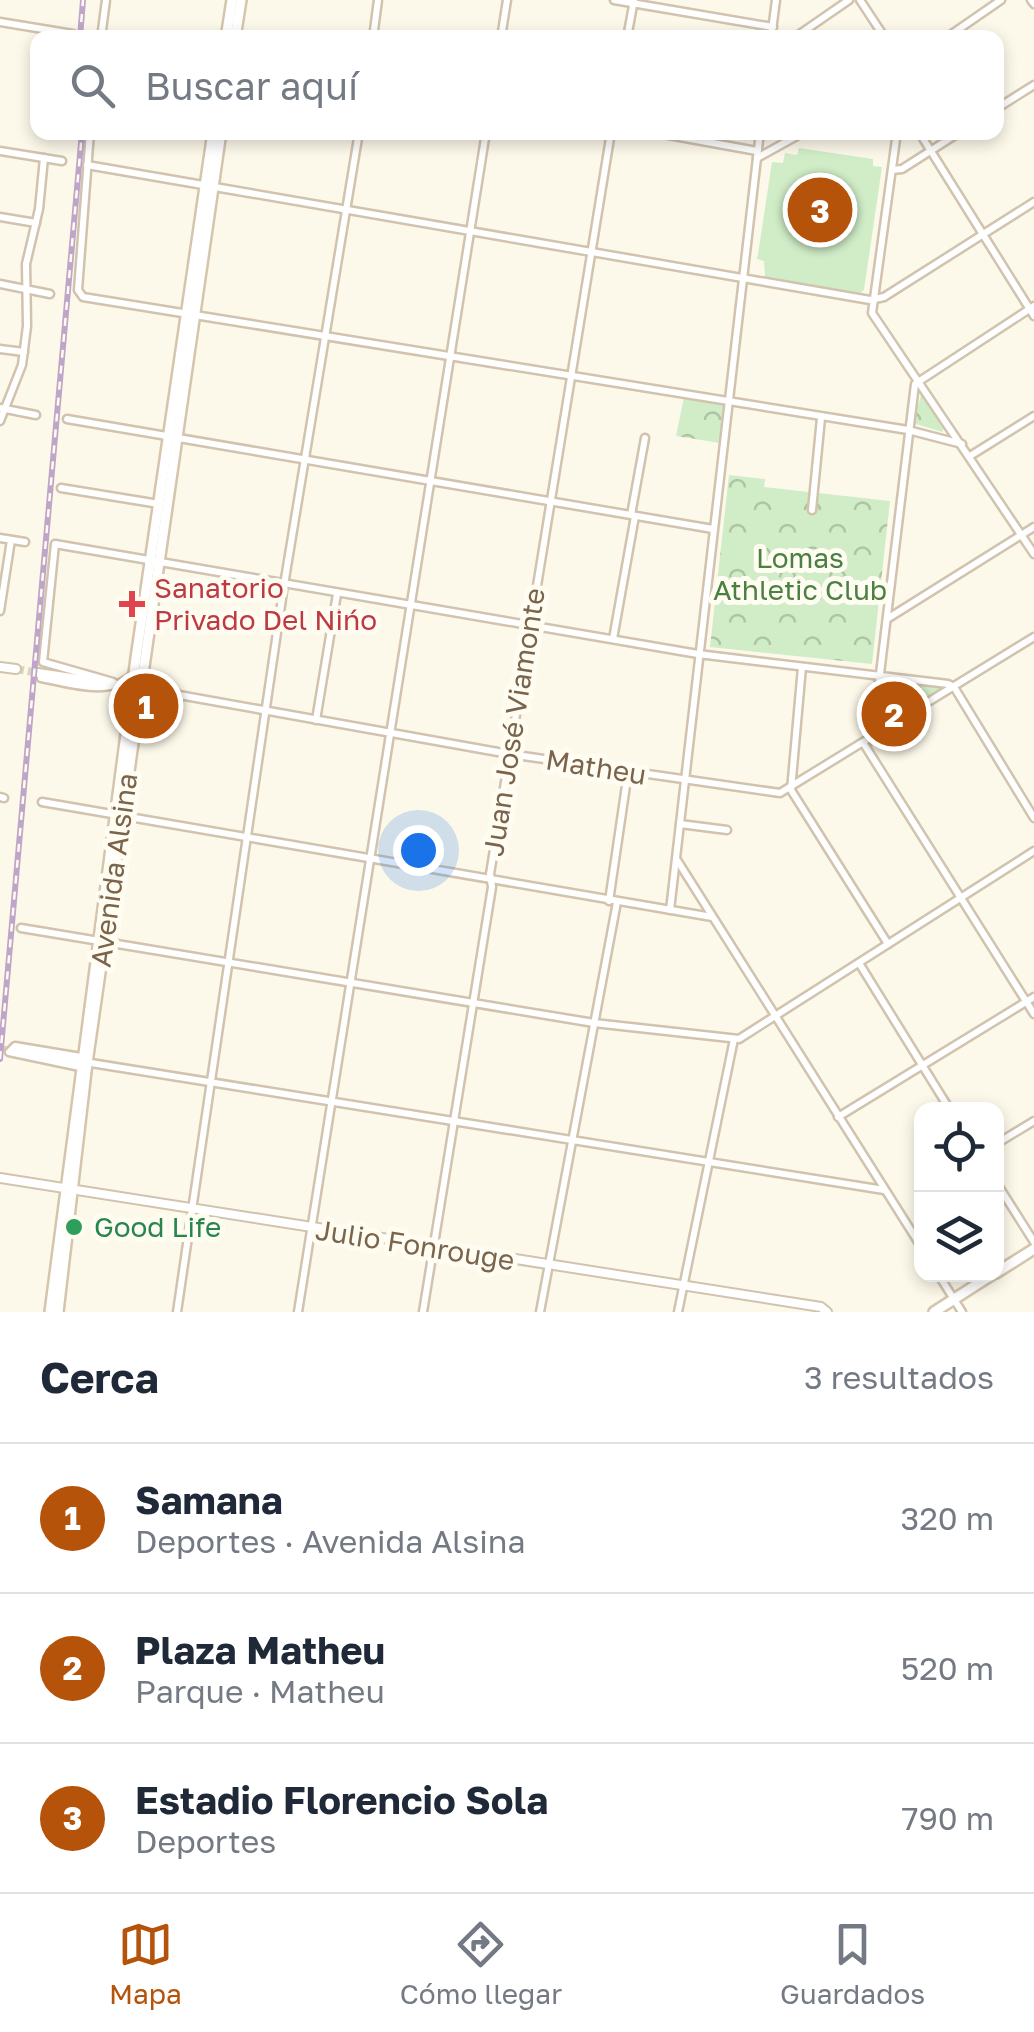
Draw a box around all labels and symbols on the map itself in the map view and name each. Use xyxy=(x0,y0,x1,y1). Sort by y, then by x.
pin: 3 xyxy=(788,172,852,248)
park label: Lomas Athletic Club xyxy=(713,541,887,606)
place label: Sanatorio Privado Del Nińo xyxy=(154,571,377,636)
street label: Juan José Viamonte xyxy=(476,586,551,858)
marker: Sanatorio Privado Del Nińo xyxy=(119,591,145,617)
pin: 1 xyxy=(114,668,178,744)
pin: 2 xyxy=(862,676,926,752)
street label: Matheu xyxy=(544,742,649,791)
street label: Avenida Alsina xyxy=(84,771,143,969)
your location xyxy=(393,825,444,876)
place label: Good Life xyxy=(94,1210,221,1243)
street label: Julio Fonrouge xyxy=(313,1212,517,1277)
marker: Good Life xyxy=(63,1216,85,1238)

